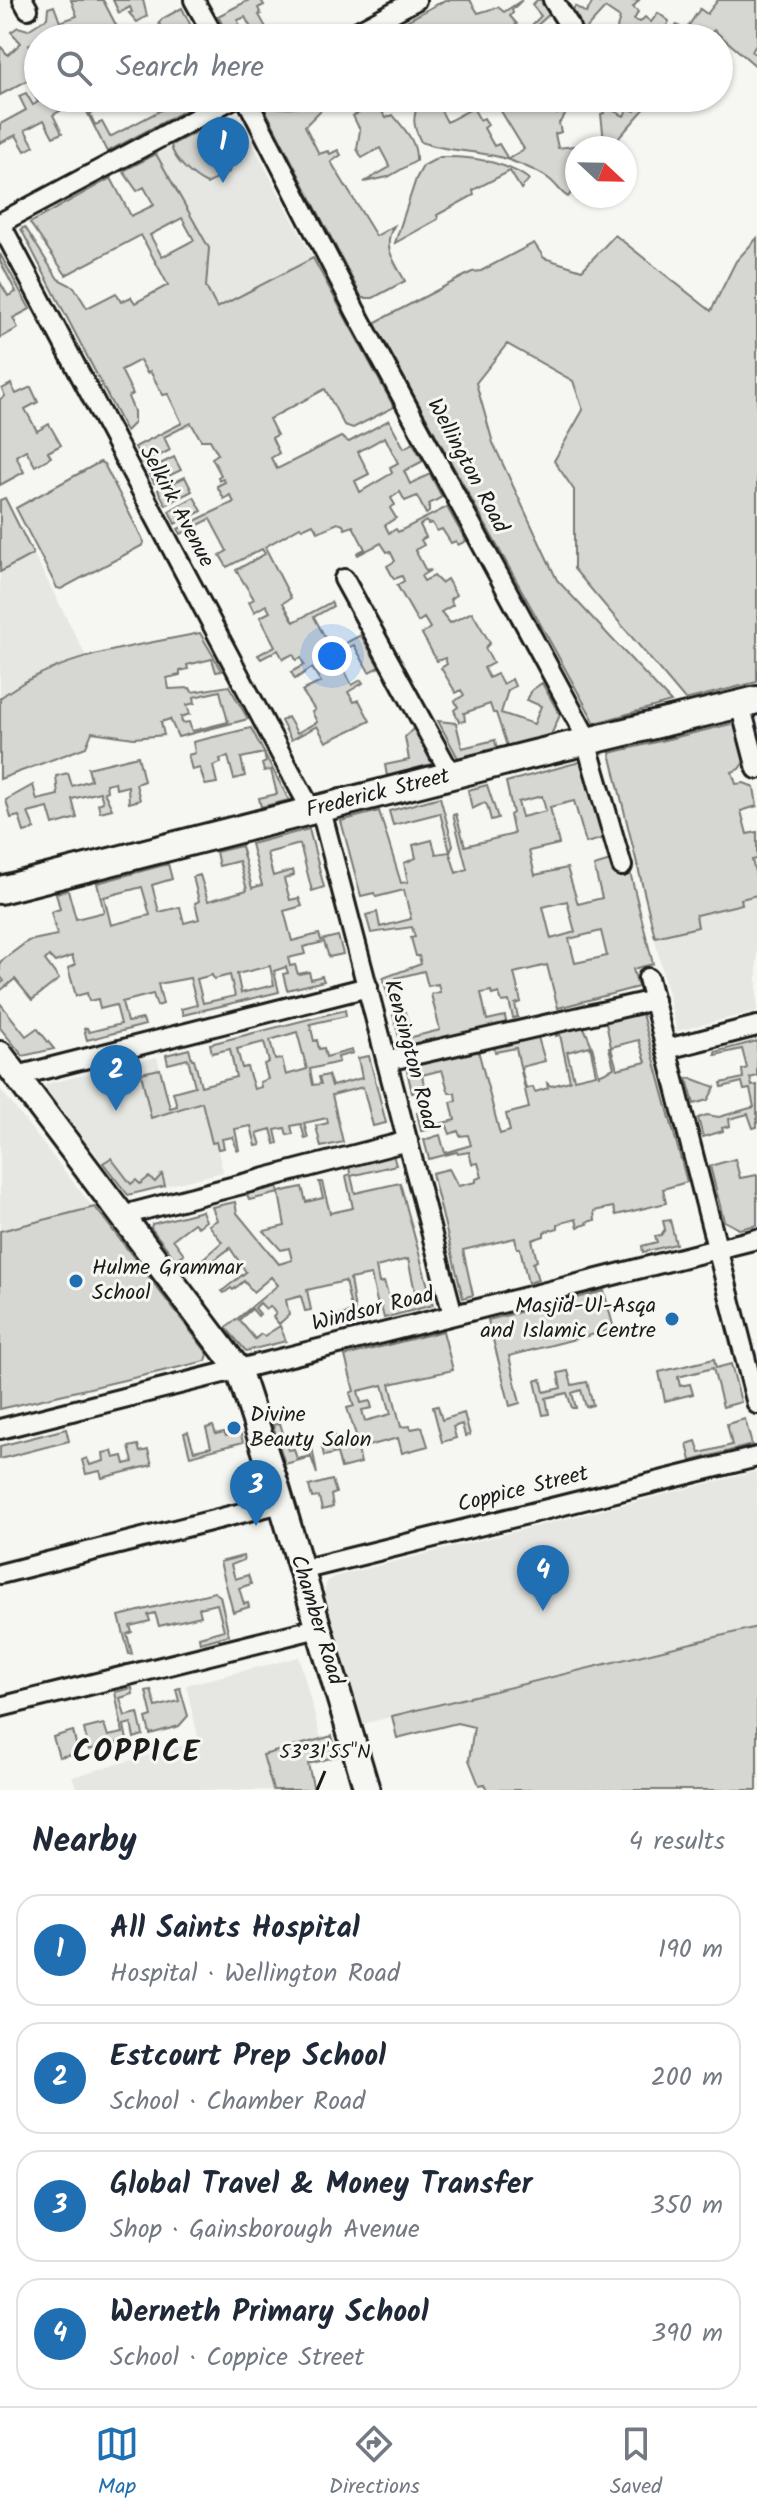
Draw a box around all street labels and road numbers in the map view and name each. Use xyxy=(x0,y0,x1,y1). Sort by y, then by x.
street label: Wellington Road xyxy=(417,392,518,541)
street label: Selkirk Avenue xyxy=(129,440,223,574)
street label: Frederick Street xyxy=(303,759,454,829)
street label: Kensington Road xyxy=(373,976,447,1135)
street label: Windsor Road xyxy=(308,1278,439,1342)
street label: Coppice Street xyxy=(454,1457,593,1523)
street label: Chamber Road xyxy=(280,1551,353,1690)

